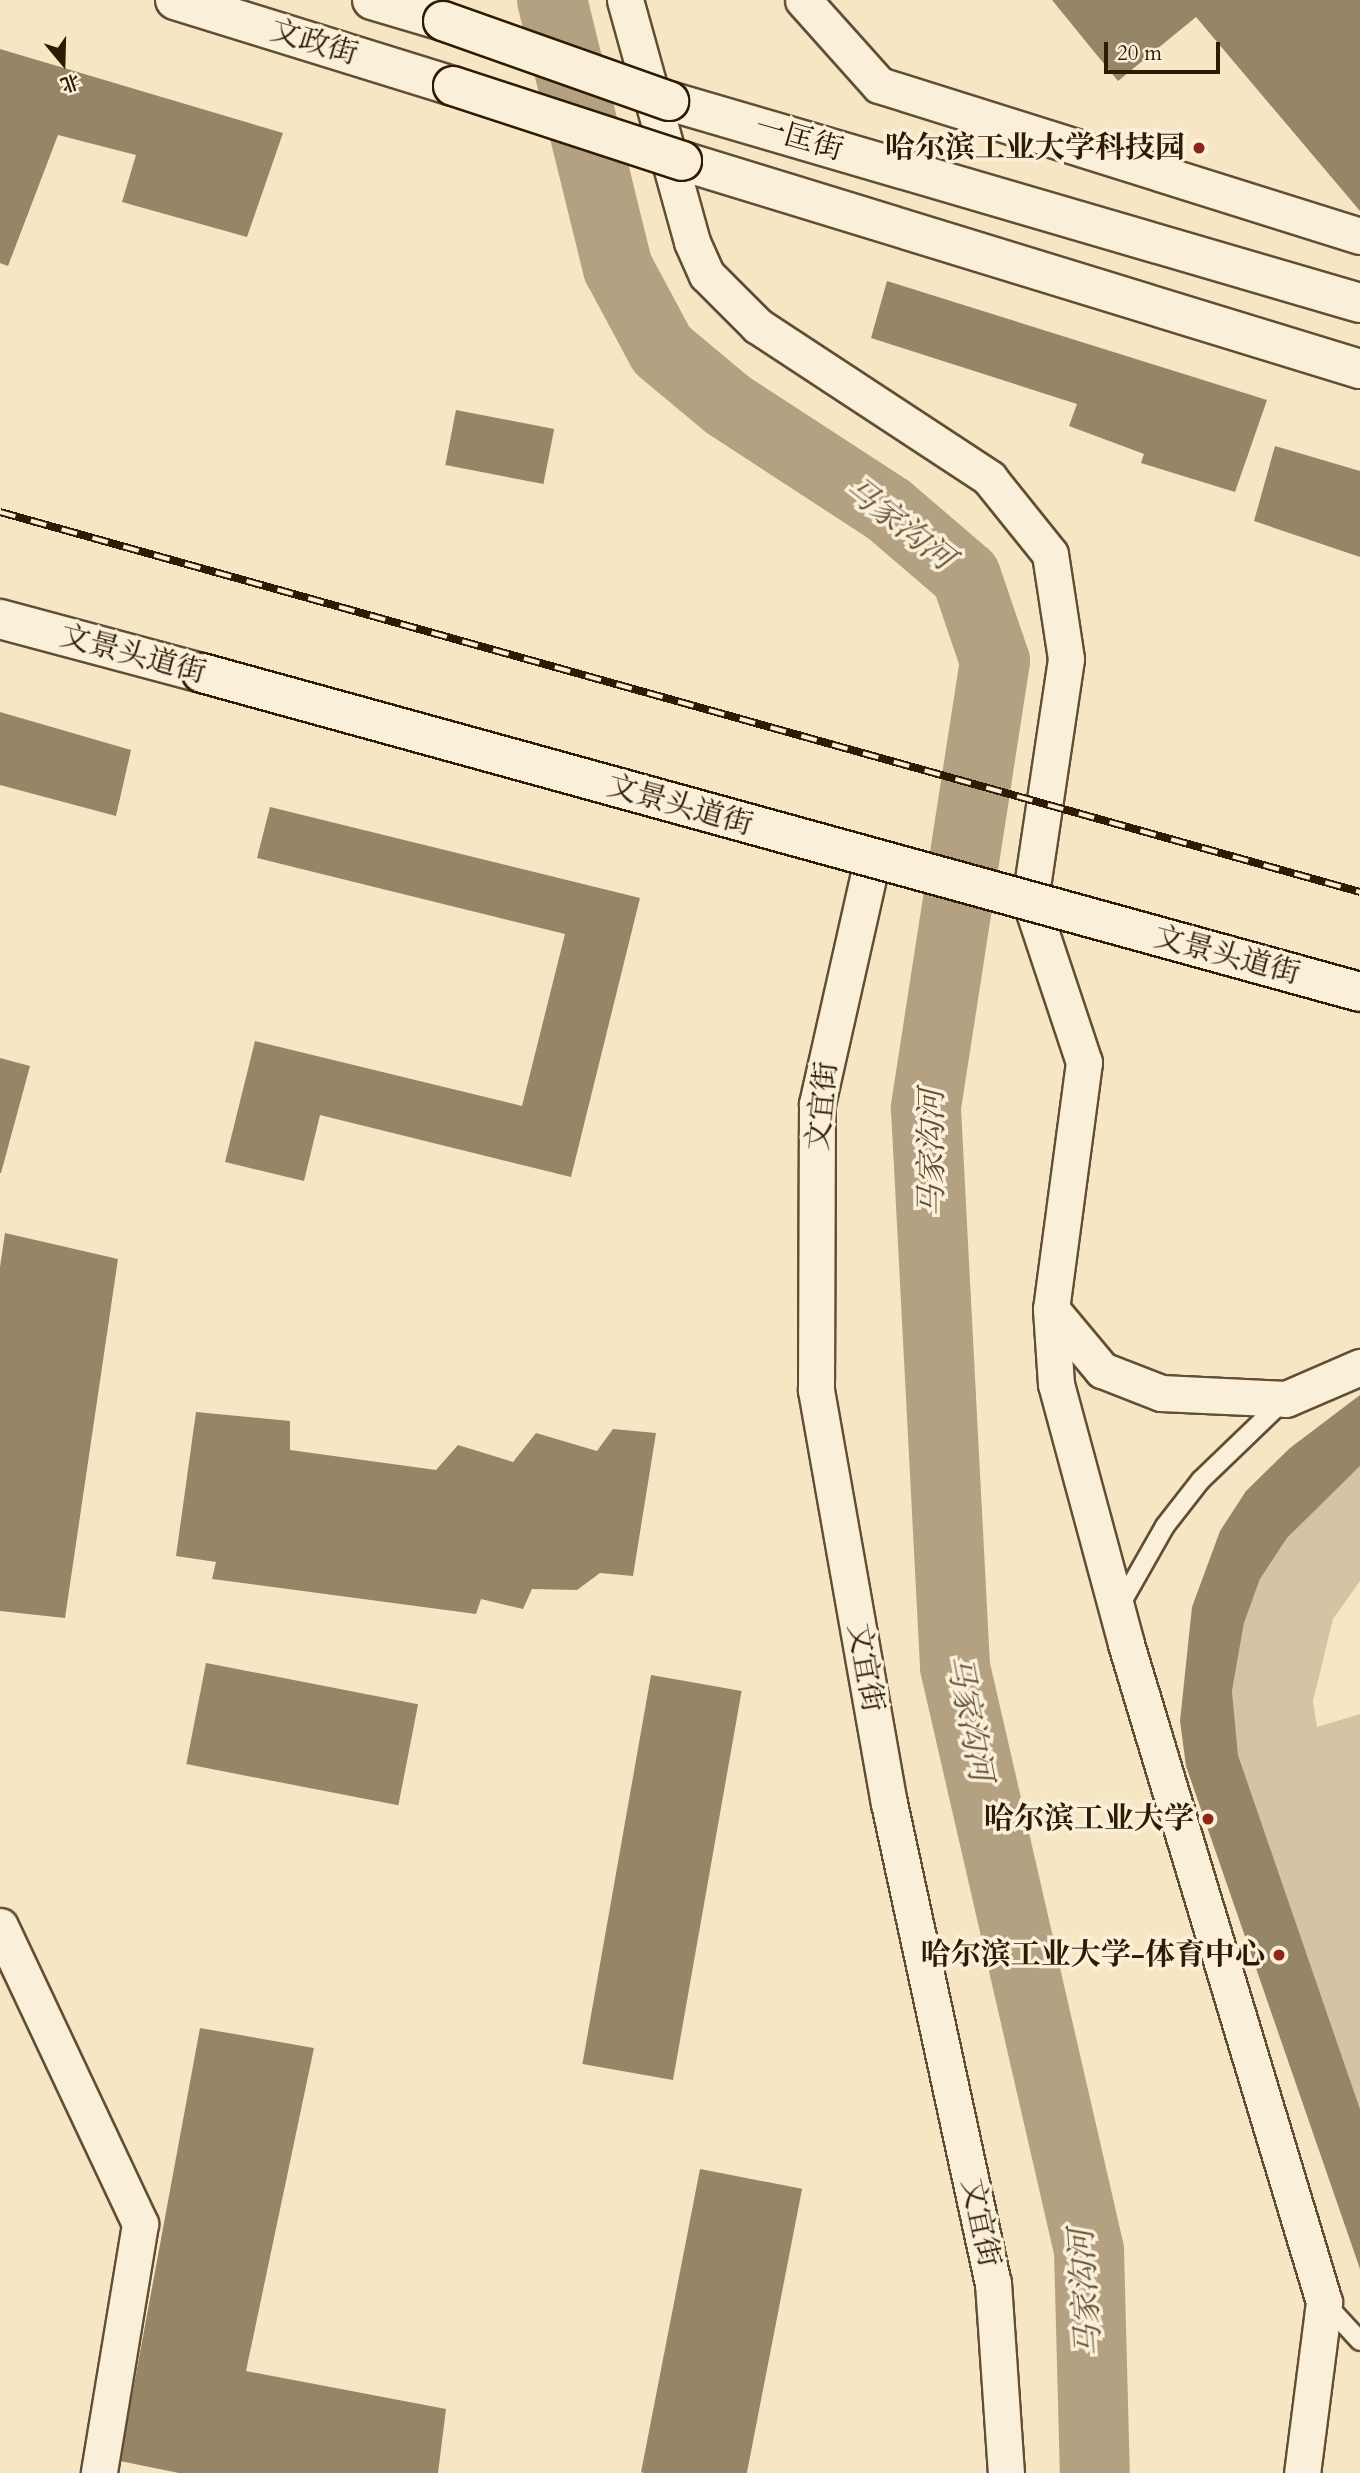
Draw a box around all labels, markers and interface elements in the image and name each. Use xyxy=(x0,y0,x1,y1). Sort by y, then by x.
street label: 文政街 xyxy=(266,13,362,73)
north arrow xyxy=(28,28,98,98)
scale bar xyxy=(1108,28,1224,72)
text: 20 m xyxy=(1117,39,1162,68)
text: 北 xyxy=(57,67,83,98)
street label: 一匡街 xyxy=(751,109,847,169)
place label: 哈尔滨工业大学科技园 xyxy=(885,130,1185,166)
marker: 哈尔滨工业大学科技园 xyxy=(1191,140,1207,156)
water label: 马家沟河 xyxy=(837,469,961,579)
street label: 文景头道街 xyxy=(56,618,210,692)
street label: 文景头道街 xyxy=(603,768,757,844)
street label: 文景头道街 xyxy=(1150,919,1304,993)
street label: 文宜街 xyxy=(800,1059,846,1153)
water label: 马家沟河 xyxy=(913,1089,951,1217)
street label: 文宜街 xyxy=(839,1621,891,1715)
water label: 马家沟河 xyxy=(938,1652,1000,1784)
place label: 哈尔滨工业大学 xyxy=(984,1801,1194,1837)
marker: 哈尔滨工业大学 xyxy=(1200,1811,1216,1827)
place label: 哈尔滨工业大学-体育中心 xyxy=(921,1937,1265,1973)
marker: 哈尔滨工业大学-体育中心 xyxy=(1271,1947,1287,1963)
street label: 文宜街 xyxy=(953,2175,1007,2271)
water label: 马家沟河 xyxy=(1062,2228,1110,2358)

